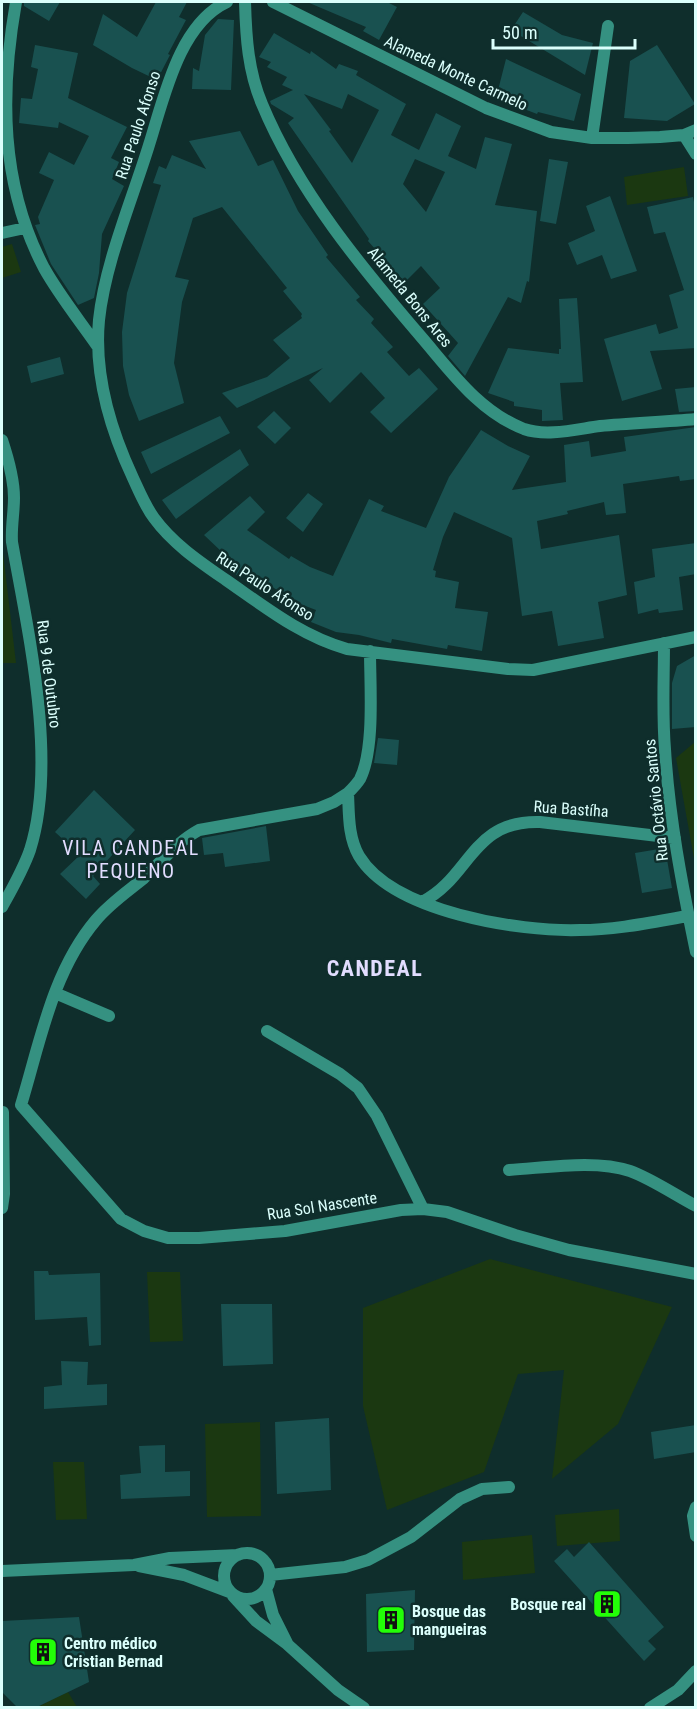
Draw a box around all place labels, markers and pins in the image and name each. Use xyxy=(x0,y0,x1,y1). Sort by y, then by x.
building icon: Bosque real xyxy=(591,1588,623,1620)
place label: Bosque real xyxy=(510,1595,586,1614)
place label: Bosque das mangueiras xyxy=(412,1602,487,1639)
building icon: Bosque das mangueiras xyxy=(375,1604,407,1636)
place label: Centro médico Cristian Bernad xyxy=(64,1634,163,1671)
building icon: Centro médico Cristian Bernad xyxy=(27,1636,59,1668)

